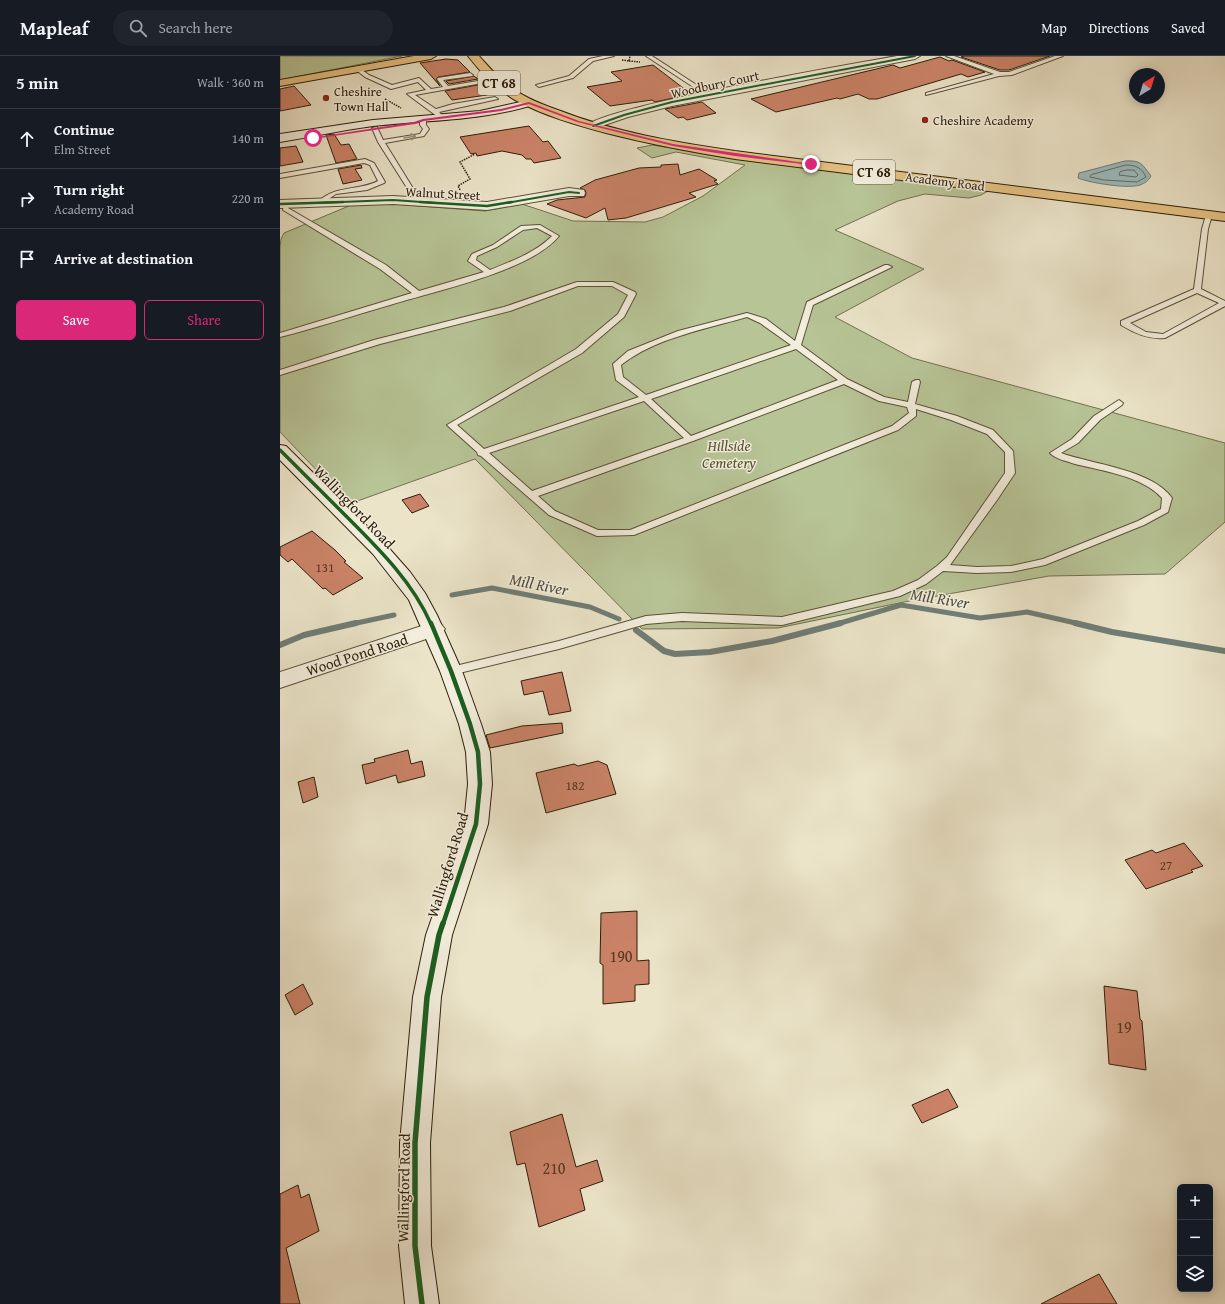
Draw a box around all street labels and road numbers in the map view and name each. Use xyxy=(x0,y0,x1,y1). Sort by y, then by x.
street label: Woodbury Court xyxy=(669,66,761,103)
road number: CT 68 xyxy=(478,71,520,95)
road number: CT 68 xyxy=(853,160,895,184)
street label: Academy Road xyxy=(904,167,986,196)
street label: Walnut Street xyxy=(405,182,481,205)
street label: Wallingford Road xyxy=(309,460,400,553)
street label: Wood Pond Road xyxy=(303,628,410,681)
street label: Wallingford Road xyxy=(422,810,473,920)
street label: Wallingford Road xyxy=(392,1133,415,1243)

